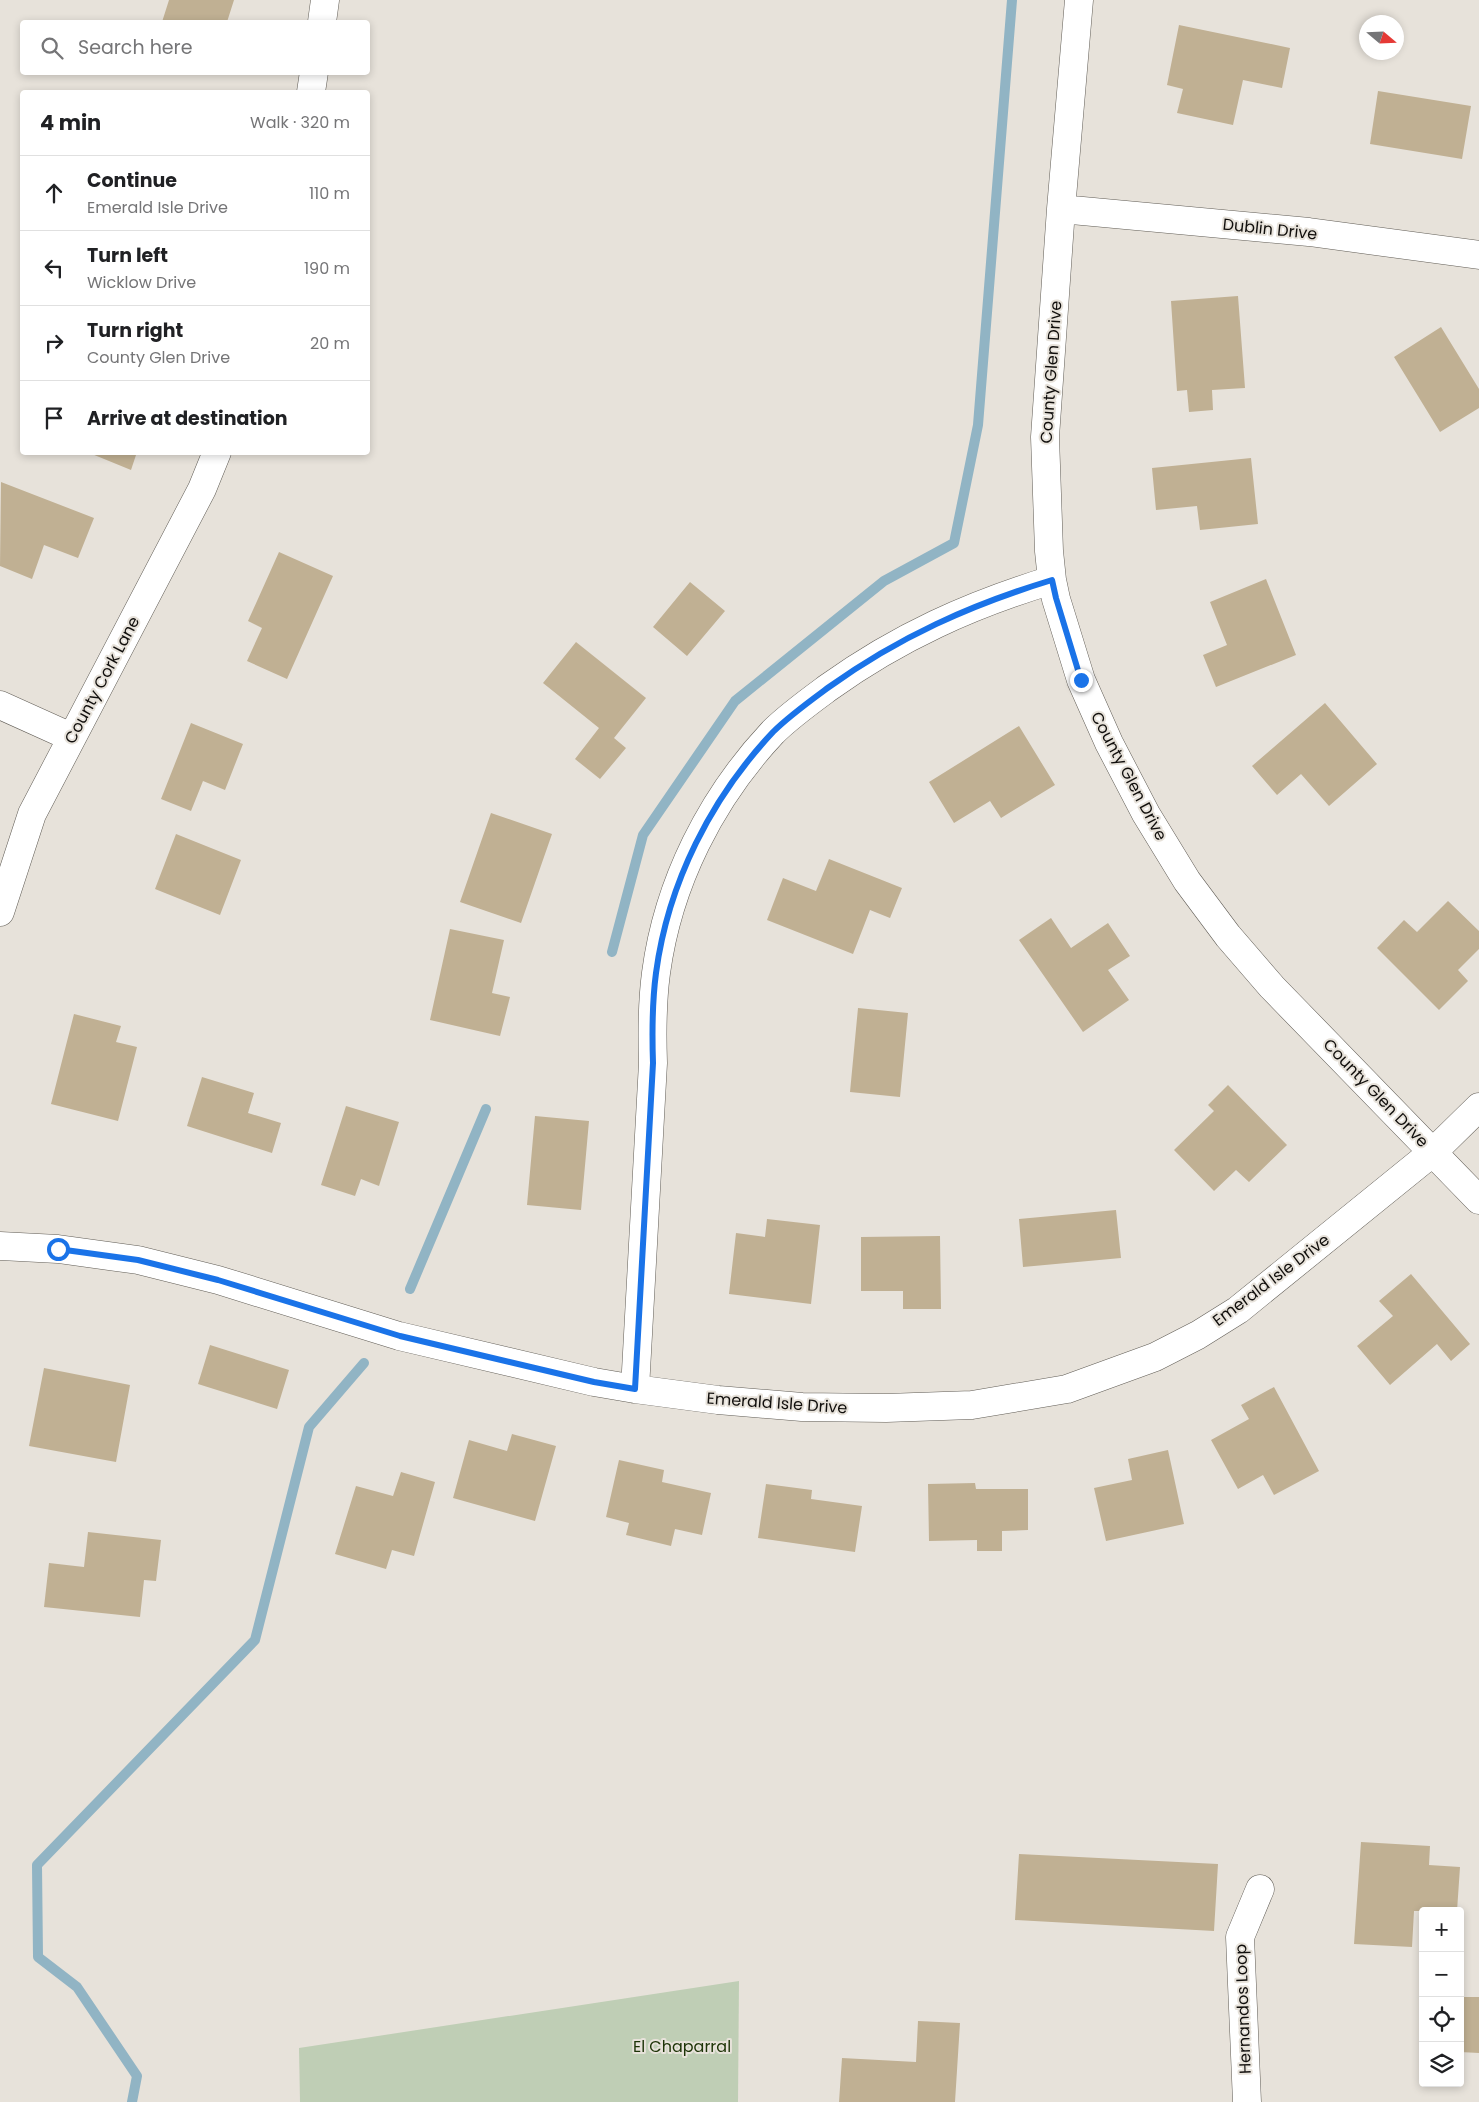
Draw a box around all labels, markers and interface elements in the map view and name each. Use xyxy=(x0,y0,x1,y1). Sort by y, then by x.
north arrow xyxy=(1359,15,1404,60)
search box xyxy=(20,20,370,75)
icon: search xyxy=(38,34,66,62)
text: Search here xyxy=(78,34,192,61)
text: 4 min xyxy=(40,108,101,137)
text: Walk · 320 m xyxy=(250,111,350,134)
text: Continue xyxy=(87,167,177,194)
icon: ahead xyxy=(40,179,68,207)
text: 110 m xyxy=(309,182,350,205)
text: Emerald Isle Drive xyxy=(87,196,228,219)
street label: Dublin Drive xyxy=(1222,213,1318,245)
text: Turn left xyxy=(87,242,168,269)
icon: left xyxy=(40,254,68,282)
text: 190 m xyxy=(304,257,350,280)
text: Wicklow Drive xyxy=(87,271,196,294)
street label: County Glen Drive xyxy=(1035,300,1067,444)
text: Turn right xyxy=(87,317,183,344)
icon: right xyxy=(40,329,68,357)
text: 20 m xyxy=(310,332,350,355)
text: County Glen Drive xyxy=(87,346,230,369)
icon: arrive xyxy=(40,404,68,432)
text: Arrive at destination xyxy=(87,405,288,432)
street label: County Cork Lane xyxy=(59,612,145,748)
route end xyxy=(1070,669,1093,692)
street label: County Glen Drive xyxy=(1085,707,1173,845)
street label: County Glen Drive xyxy=(1318,1034,1434,1153)
street label: Emerald Isle Drive xyxy=(1208,1228,1334,1332)
route start xyxy=(47,1238,70,1261)
street label: Emerald Isle Drive xyxy=(706,1387,848,1419)
map controls xyxy=(1419,1907,1464,2087)
button: + xyxy=(1419,1907,1464,1952)
street label: Hernandos Loop xyxy=(1229,1943,1257,2074)
button: − xyxy=(1419,1952,1464,1997)
button: locate xyxy=(1419,1997,1464,2042)
park label: El Chaparral xyxy=(633,2035,731,2058)
button: layers xyxy=(1419,2042,1464,2087)

